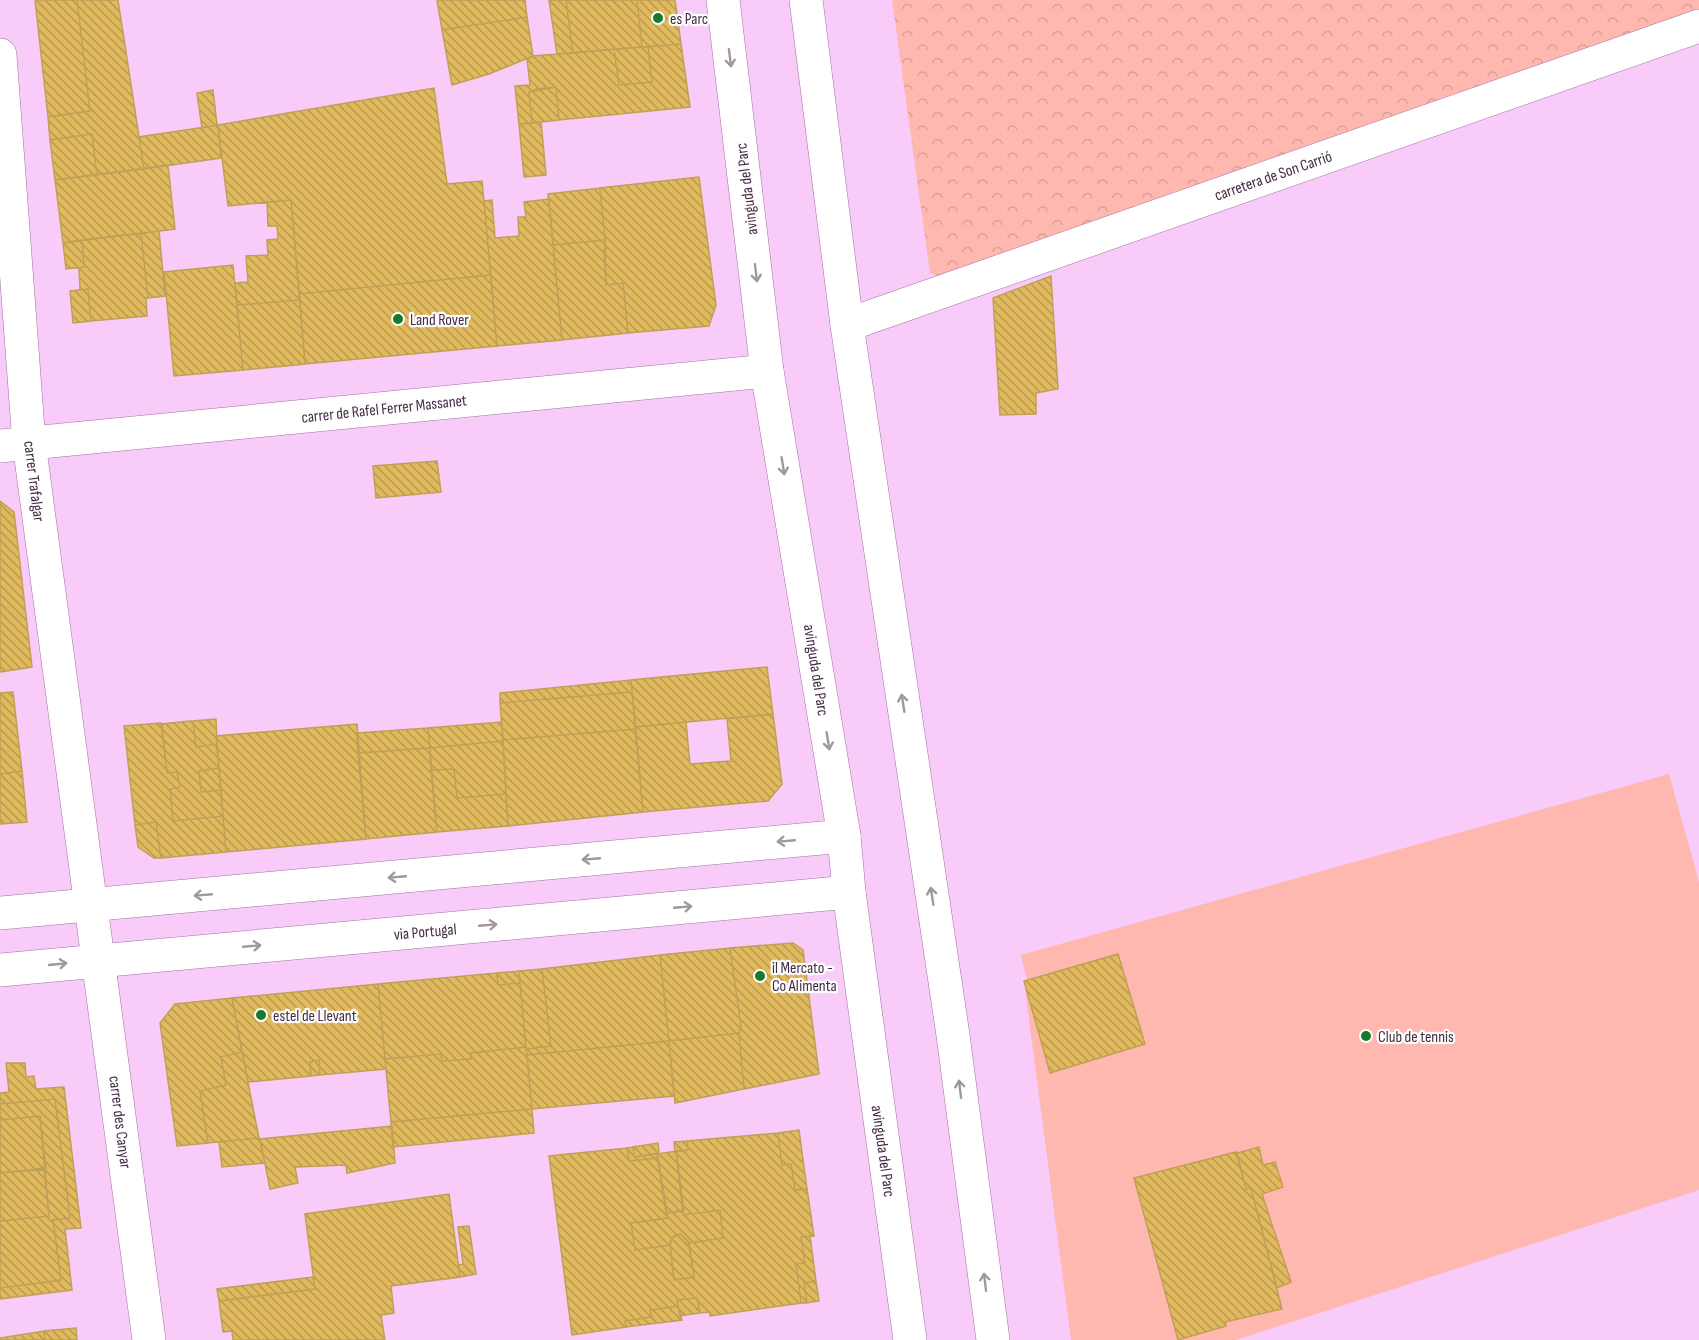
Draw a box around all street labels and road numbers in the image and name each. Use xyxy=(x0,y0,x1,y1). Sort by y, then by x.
street label: avinguda del Parc xyxy=(732,142,763,236)
street label: carretera de Son Carrió xyxy=(1212,147,1335,205)
street label: carrer de Rafel Ferrer Massanet xyxy=(301,391,468,428)
street label: carrer Trafalgar xyxy=(19,440,48,523)
street label: avinguda del Parc xyxy=(799,623,832,717)
street label: via Portugal xyxy=(393,920,457,945)
street label: carrer des Canyar xyxy=(104,1075,135,1170)
street label: avinguda del Parc xyxy=(867,1104,898,1198)

